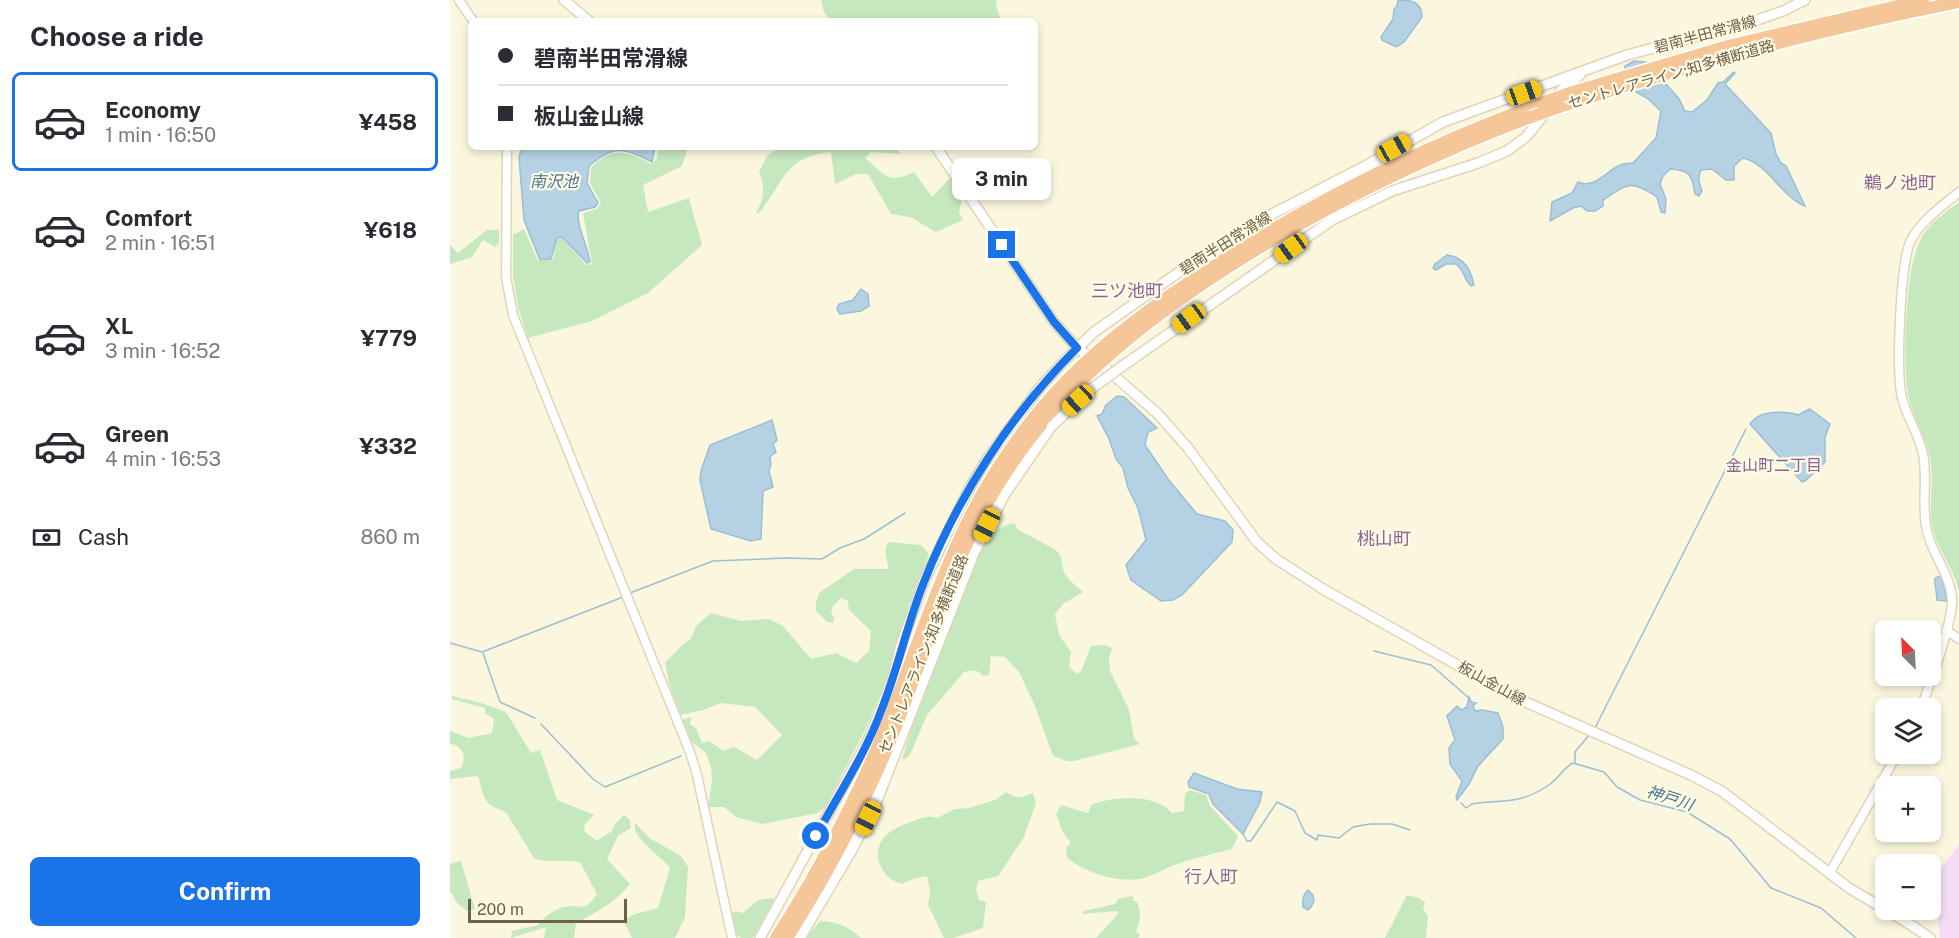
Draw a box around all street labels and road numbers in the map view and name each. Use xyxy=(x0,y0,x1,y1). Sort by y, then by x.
street label: 碧南半田常滑線 xyxy=(1652,12,1758,56)
street label: セントレアライン;知多横断道路 xyxy=(1566,36,1776,112)
street label: 碧南半田常滑線 xyxy=(1176,208,1274,278)
street label: セントレアライン;知多横断道路 xyxy=(875,552,971,756)
street label: 板山金山線 xyxy=(1455,657,1529,709)

